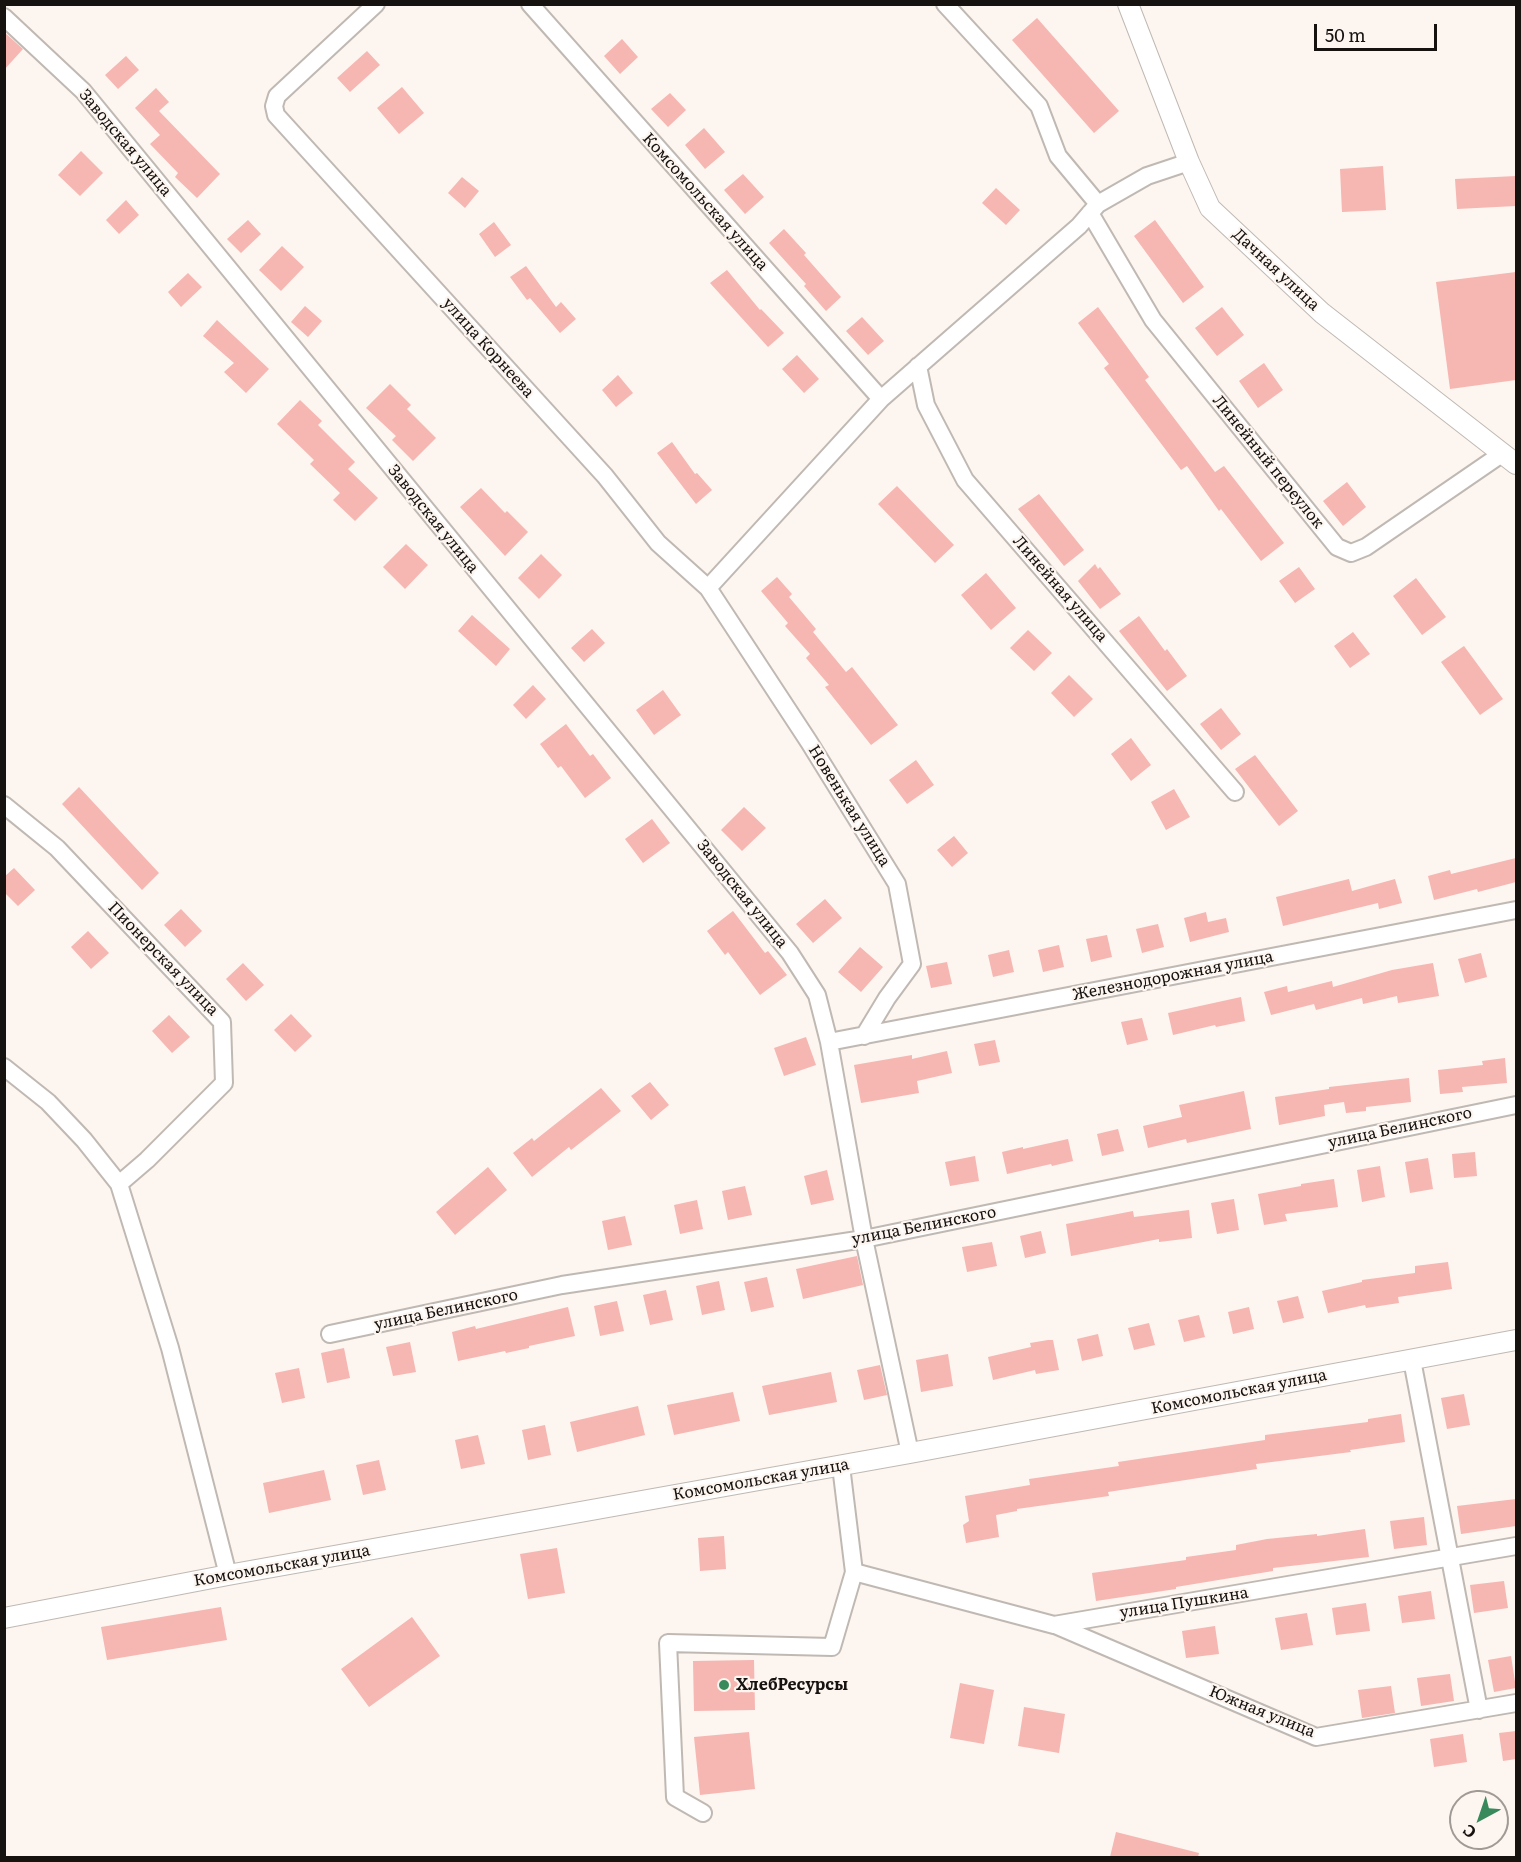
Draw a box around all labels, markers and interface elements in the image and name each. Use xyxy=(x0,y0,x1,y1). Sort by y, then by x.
scale bar xyxy=(1317,12,1440,50)
text: 50 m xyxy=(1325,21,1366,48)
street label: Заводская улица xyxy=(75,86,175,200)
street label: Комсомольская улица xyxy=(638,129,772,275)
street label: Дачная улица xyxy=(1229,225,1323,315)
street label: улица Корнеева xyxy=(438,294,538,402)
street label: Линейный переулок xyxy=(1208,391,1328,533)
street label: Заводская улица xyxy=(383,461,483,577)
street label: Линейная улица xyxy=(1009,532,1111,646)
street label: Новенькая улица xyxy=(804,742,894,870)
street label: Заводская улица xyxy=(692,836,792,952)
street label: Пионерская улица xyxy=(104,898,222,1020)
street label: Железнодорожная улица xyxy=(1071,947,1275,1005)
street label: улица Белинского xyxy=(1326,1103,1474,1153)
street label: улица Белинского xyxy=(850,1203,998,1249)
street label: улица Белинского xyxy=(372,1285,520,1335)
street label: Комсомольская улица xyxy=(1150,1366,1328,1418)
street label: Комсомольская улица xyxy=(671,1455,851,1505)
street label: Комсомольская улица xyxy=(192,1541,372,1591)
street label: улица Пушкина xyxy=(1118,1583,1250,1623)
place label: ХлебРесурсы xyxy=(736,1675,848,1695)
marker: ХлебРесурсы xyxy=(717,1678,731,1692)
street label: Южная улица xyxy=(1206,1682,1318,1742)
north arrow xyxy=(1449,1790,1509,1850)
text: С xyxy=(1457,1819,1481,1845)

